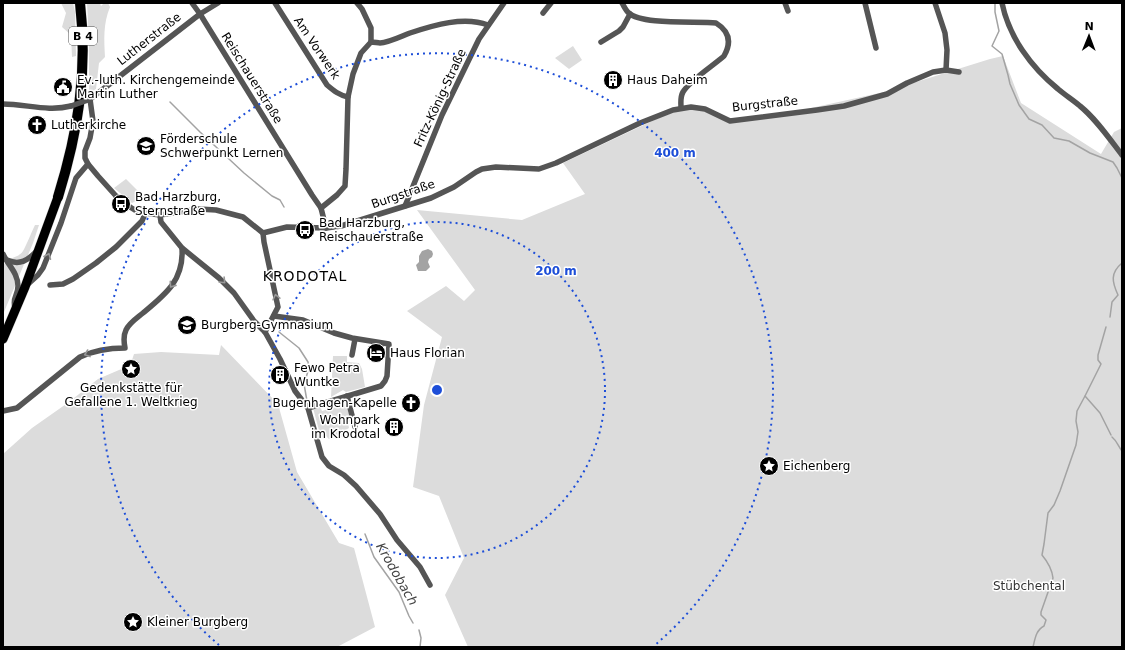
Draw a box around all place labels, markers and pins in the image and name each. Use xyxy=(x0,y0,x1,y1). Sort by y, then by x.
building icon: Haus Daheim xyxy=(602,69,624,91)
place label: Ev.-luth. Kirchengemeinde Martin Luther xyxy=(77,73,235,101)
place label: Haus Daheim xyxy=(627,73,708,87)
public building icon: Ev.-luth. Kirchengemeinde Martin Luther xyxy=(52,76,74,98)
church icon: Lutherkirche xyxy=(26,114,48,136)
place label: Lutherkirche xyxy=(51,118,126,132)
place label: Förderschule Schwerpunkt Lernen xyxy=(160,132,283,160)
school or university icon: Förderschule Schwerpunkt Lernen xyxy=(135,135,157,157)
place label: Bad Harzburg, Sternstraße xyxy=(135,190,221,218)
bus stop icon: Bad Harzburg, Sternstraße xyxy=(110,193,132,215)
place label: Bad Harzburg, Reischauerstraße xyxy=(319,216,423,244)
bus stop icon: Bad Harzburg, Reischauerstraße xyxy=(294,219,316,241)
school or university icon: Burgberg-Gymnasium xyxy=(176,314,198,336)
place label: Burgberg-Gymnasium xyxy=(201,318,333,332)
hotel icon: Haus Florian xyxy=(365,342,387,364)
place label: Haus Florian xyxy=(390,346,465,360)
place icon: Gedenkstätte für Gefallene 1. Weltkrieg xyxy=(120,358,142,380)
place label: Fewo Petra Wuntke xyxy=(294,361,360,389)
building icon: Fewo Petra Wuntke xyxy=(269,364,291,386)
place label: Gedenkstätte für Gefallene 1. Weltkrieg xyxy=(64,381,198,409)
centre of rings xyxy=(430,383,444,397)
church icon: Bugenhagen-Kapelle xyxy=(400,392,422,414)
place label: Bugenhagen-Kapelle xyxy=(273,396,397,410)
place label: Wohnpark im Krodotal xyxy=(311,413,380,441)
building icon: Wohnpark im Krodotal xyxy=(383,416,405,438)
place icon: Eichenberg xyxy=(758,455,780,477)
place label: Eichenberg xyxy=(783,459,850,473)
place icon: Kleiner Burgberg xyxy=(122,611,144,633)
place label: Kleiner Burgberg xyxy=(147,615,248,629)

